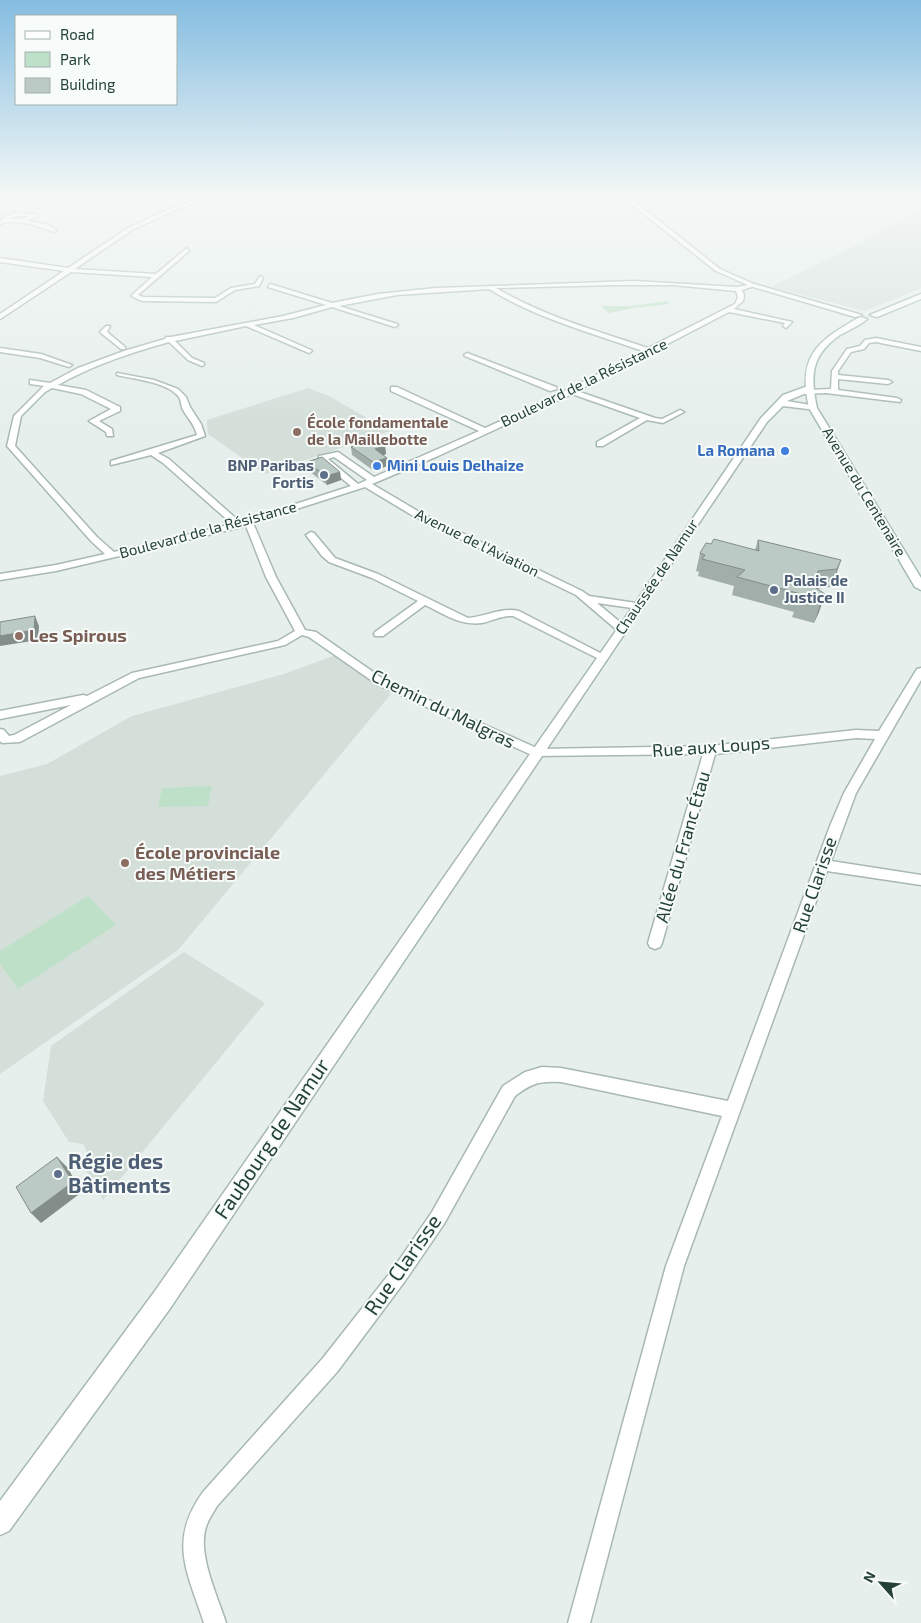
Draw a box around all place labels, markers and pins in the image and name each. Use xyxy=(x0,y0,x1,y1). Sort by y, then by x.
place label: École fondamentale de la Maillebotte xyxy=(307,412,449,448)
marker: École fondamentale de la Maillebotte xyxy=(291,426,303,438)
place label: La Romana xyxy=(697,441,775,459)
marker: La Romana xyxy=(779,445,791,457)
place label: BNP Paribas Fortis xyxy=(228,456,314,491)
place label: Mini Louis Delhaize xyxy=(387,456,524,474)
marker: Mini Louis Delhaize xyxy=(371,460,383,472)
marker: BNP Paribas Fortis xyxy=(318,469,330,481)
place label: Palais de Justice II xyxy=(784,571,848,606)
marker: Palais de Justice II xyxy=(768,584,780,596)
place label: Les Spirous xyxy=(29,624,127,646)
marker: Les Spirous xyxy=(13,630,25,642)
place label: École provinciale des Métiers xyxy=(135,841,280,884)
marker: École provinciale des Métiers xyxy=(119,857,131,869)
place label: Régie des Bâtiments xyxy=(68,1148,171,1197)
marker: Régie des Bâtiments xyxy=(52,1168,64,1180)

